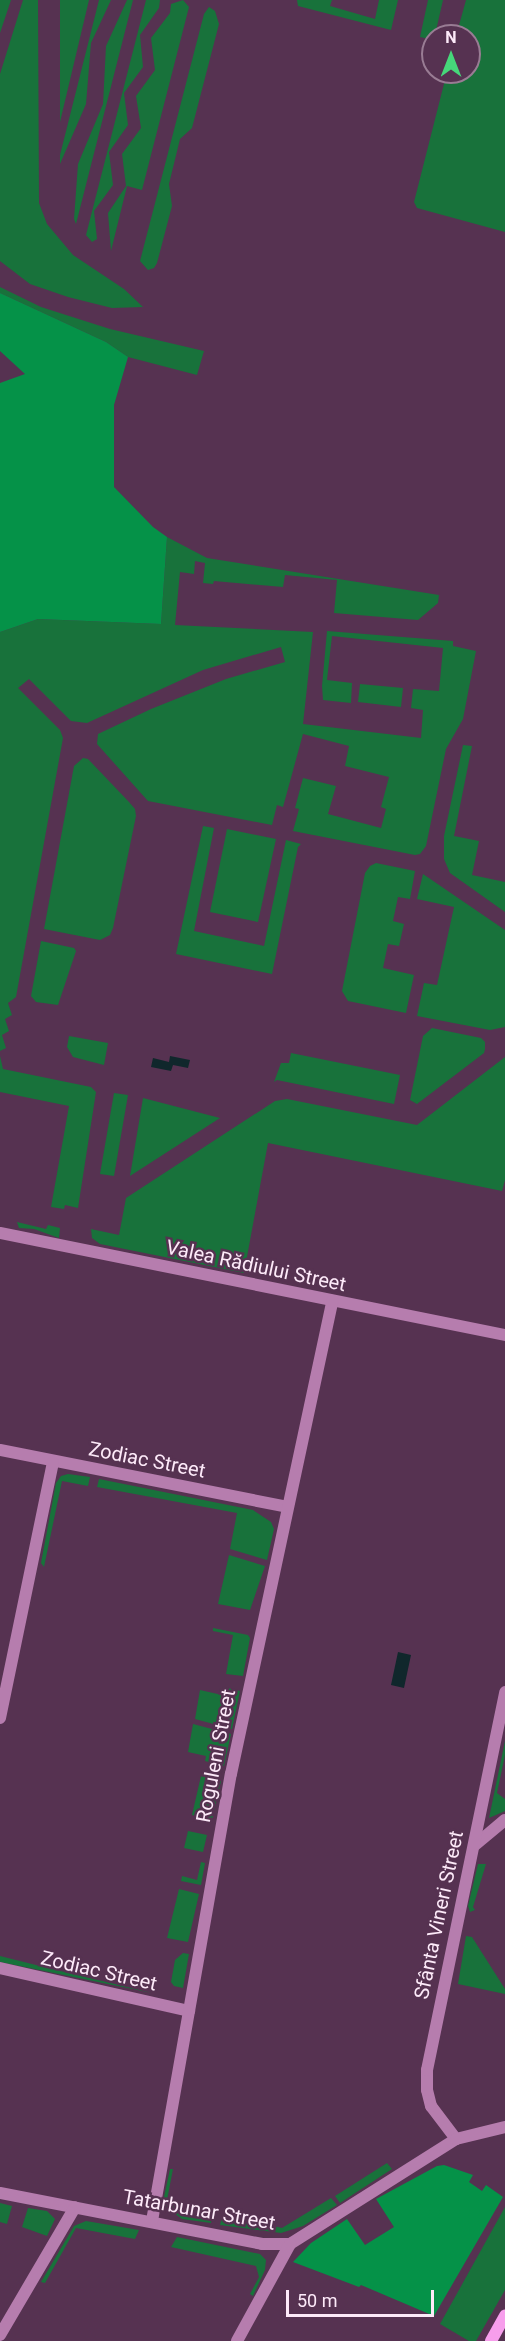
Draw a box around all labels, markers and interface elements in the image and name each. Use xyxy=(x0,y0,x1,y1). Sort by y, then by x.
north arrow xyxy=(421,24,481,84)
text: N xyxy=(445,28,457,47)
street label: Valea Rădiului Street xyxy=(164,1235,348,1297)
street label: Zodiac Street xyxy=(87,1437,207,1483)
street label: Roguleni Street xyxy=(191,1687,241,1825)
street label: Sfânta Vineri Street xyxy=(409,1829,469,2001)
street label: Zodiac Street xyxy=(39,1946,159,1996)
street label: Tatarbunar Street xyxy=(121,2185,277,2235)
scale bar xyxy=(289,2278,438,2316)
text: 50 m xyxy=(297,2290,337,2311)

